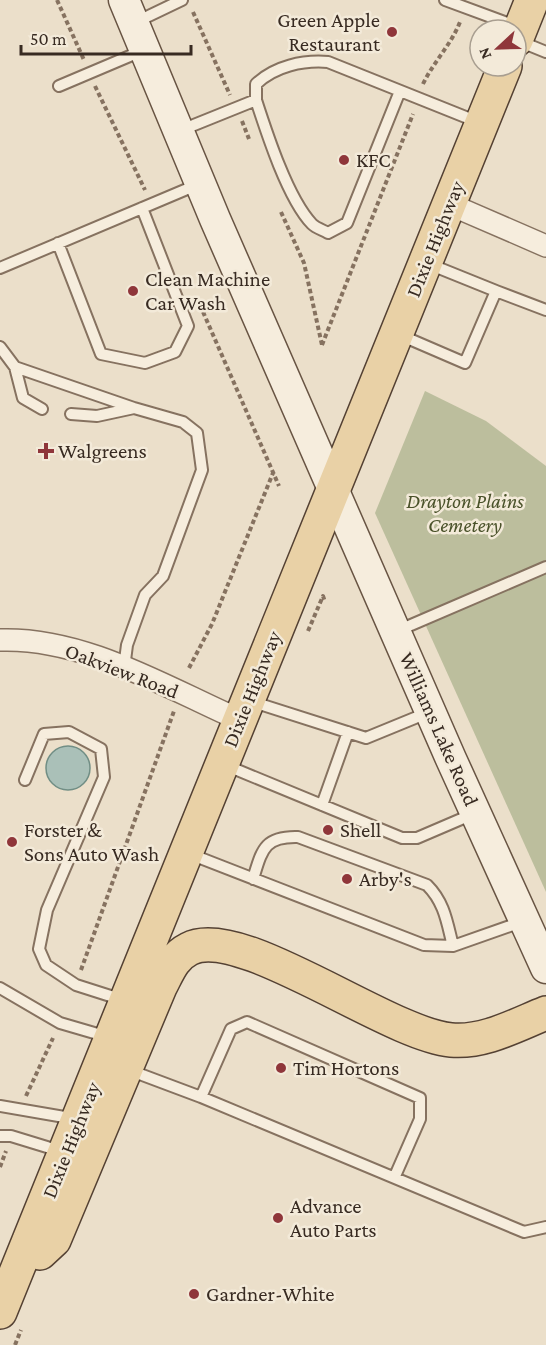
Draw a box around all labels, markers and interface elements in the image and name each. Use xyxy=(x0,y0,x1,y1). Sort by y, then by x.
place label: Green Apple Restaurant xyxy=(277,8,381,56)
scale bar xyxy=(21,18,190,56)
north arrow xyxy=(468,18,528,78)
marker: Green Apple Restaurant xyxy=(385,25,399,39)
text: 50 m xyxy=(30,29,67,49)
text: N xyxy=(475,45,494,62)
place label: KFC xyxy=(356,148,391,172)
marker: KFC xyxy=(337,153,351,167)
street label: Dixie Highway xyxy=(401,177,469,301)
place label: Clean Machine Car Wash xyxy=(145,267,270,315)
marker: Clean Machine Car Wash xyxy=(126,284,140,298)
place label: Walgreens xyxy=(58,439,147,463)
marker: Walgreens xyxy=(39,444,53,458)
park label: Drayton Plains Cemetery xyxy=(406,489,524,537)
street label: Dixie Highway xyxy=(218,627,286,751)
street label: Oakview Road xyxy=(62,638,182,704)
street label: Williams Lake Road xyxy=(394,648,484,810)
place label: Forster & Sons Auto Wash xyxy=(24,818,159,866)
place label: Shell xyxy=(340,818,381,842)
marker: Shell xyxy=(321,823,335,837)
marker: Forster & Sons Auto Wash xyxy=(5,835,19,849)
place label: Arby's xyxy=(359,867,412,891)
marker: Arby's xyxy=(340,872,354,886)
place label: Tim Hortons xyxy=(293,1056,399,1080)
marker: Tim Hortons xyxy=(274,1061,288,1075)
street label: Dixie Highway xyxy=(37,1078,105,1202)
place label: Advance Auto Parts xyxy=(290,1194,376,1242)
marker: Advance Auto Parts xyxy=(271,1211,285,1225)
place label: Gardner-White xyxy=(206,1282,334,1306)
marker: Gardner-White xyxy=(187,1287,201,1301)

